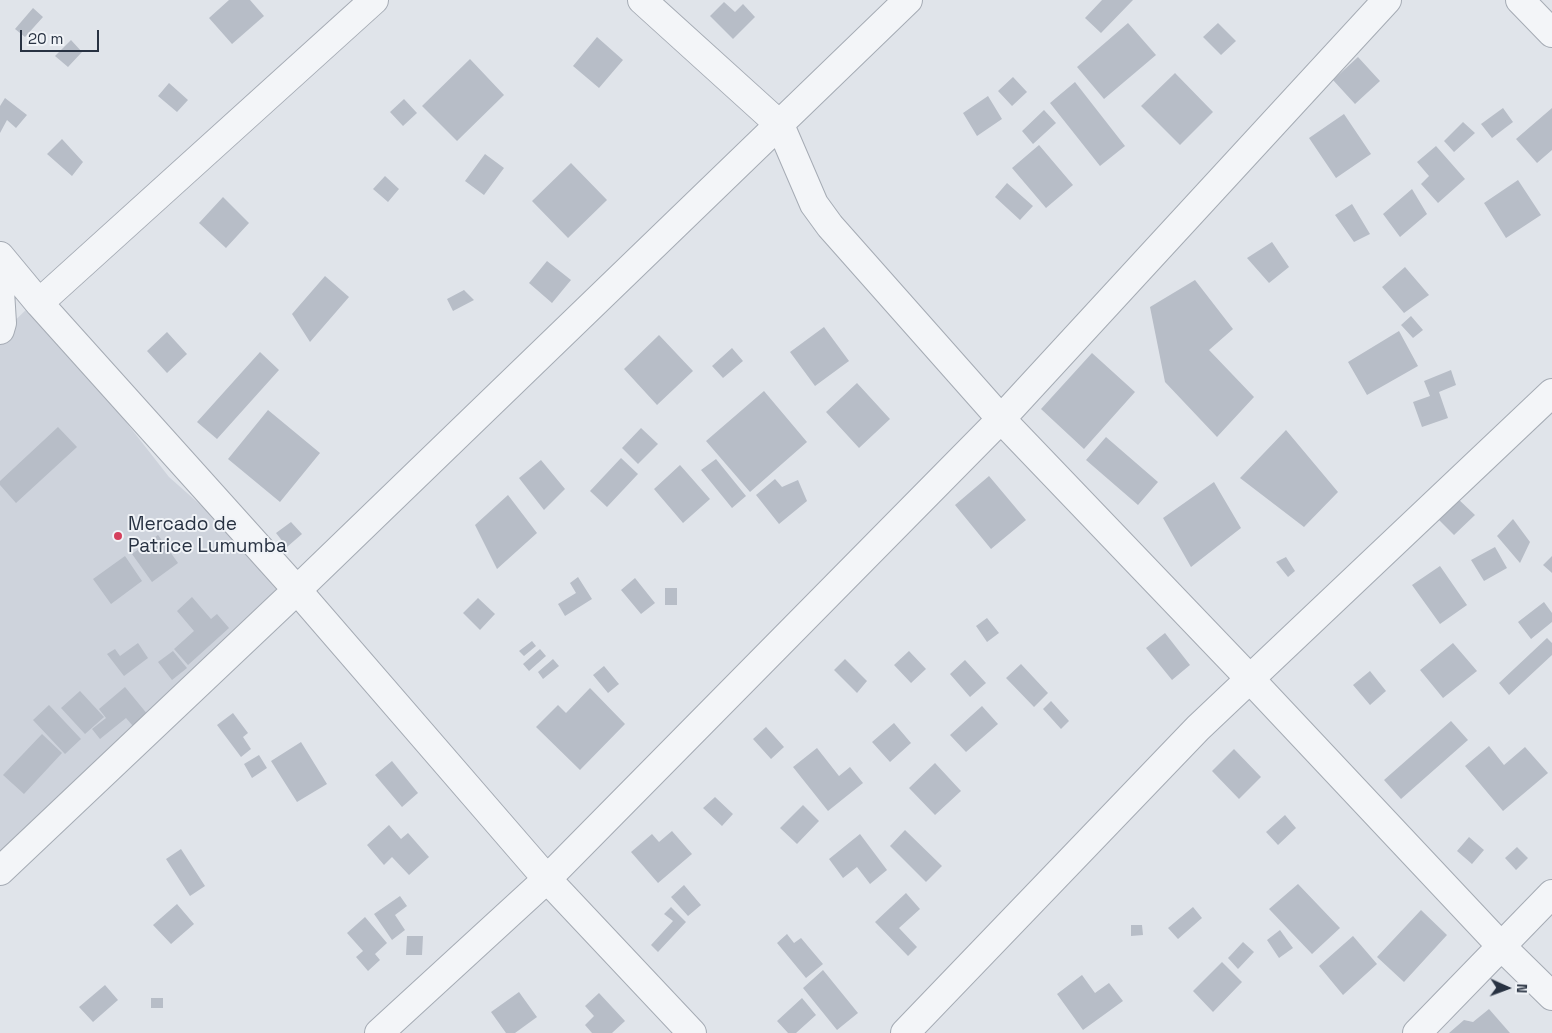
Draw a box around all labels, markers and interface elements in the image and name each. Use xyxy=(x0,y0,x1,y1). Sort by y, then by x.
scale bar xyxy=(22,20,101,52)
text: 20 m xyxy=(28,29,63,48)
place label: Mercado de Patrice Lumumba xyxy=(128,514,287,558)
marker: Mercado de Patrice Lumumba xyxy=(112,530,124,542)
north arrow xyxy=(1482,963,1532,1013)
text: N xyxy=(1513,984,1531,994)

